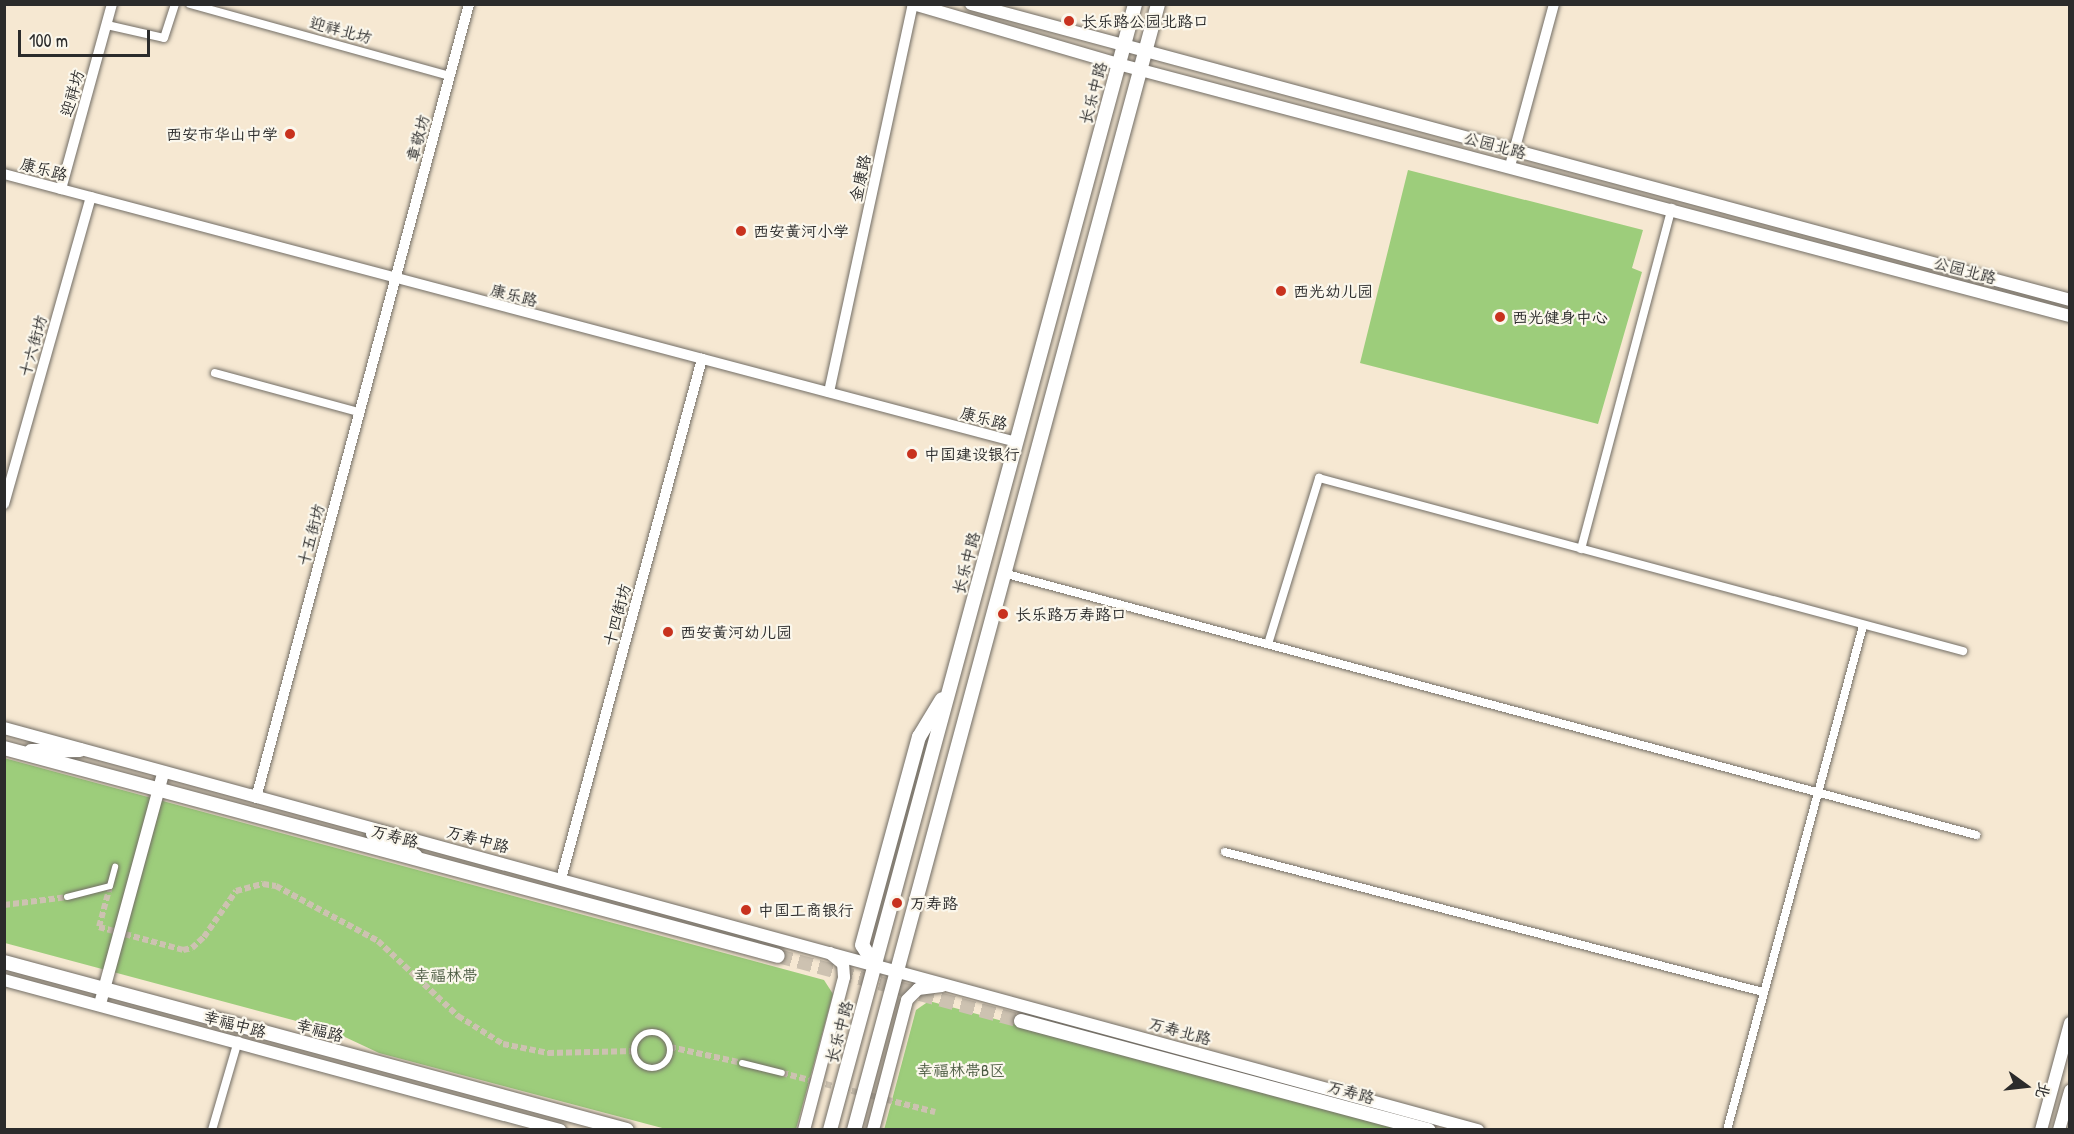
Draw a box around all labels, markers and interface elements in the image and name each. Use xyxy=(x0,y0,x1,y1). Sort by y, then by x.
place label: 长乐路公园北路口 xyxy=(1081,11,1209,31)
street label: 迎祥北坊 xyxy=(308,12,374,48)
marker: 长乐路公园北路口 xyxy=(1062,14,1076,28)
scale bar xyxy=(21,18,153,56)
text: 100 m xyxy=(29,28,68,53)
street label: 长乐中路 xyxy=(1075,60,1111,126)
street label: 迎祥坊 xyxy=(56,67,88,119)
street label: 章敬坊 xyxy=(403,112,433,164)
place label: 西安市华山中学 xyxy=(166,124,278,144)
marker: 西安市华山中学 xyxy=(283,127,297,141)
street label: 公园北路 xyxy=(1462,127,1528,163)
street label: 金康路 xyxy=(846,153,874,203)
street label: 康乐路 xyxy=(18,154,70,184)
place label: 西安黄河小学 xyxy=(753,221,849,241)
marker: 西安黄河小学 xyxy=(734,224,748,238)
street label: 公园北路 xyxy=(1932,252,1998,288)
street label: 康乐路 xyxy=(488,280,540,310)
place label: 西光幼儿园 xyxy=(1293,281,1373,301)
marker: 西光幼儿园 xyxy=(1274,284,1288,298)
place label: 西光健身中心 xyxy=(1512,307,1608,327)
marker: 西光健身中心 xyxy=(1493,310,1507,324)
street label: 十六街坊 xyxy=(15,313,51,379)
street label: 康乐路 xyxy=(958,403,1010,433)
place label: 中国建设银行 xyxy=(924,444,1020,464)
marker: 中国建设银行 xyxy=(905,447,919,461)
street label: 十五街坊 xyxy=(293,502,329,568)
street label: 长乐中路 xyxy=(948,530,984,596)
street label: 十四街坊 xyxy=(599,582,635,648)
place label: 长乐路万寿路口 xyxy=(1015,604,1127,624)
marker: 长乐路万寿路口 xyxy=(996,607,1010,621)
place label: 西安黄河幼儿园 xyxy=(680,622,792,642)
marker: 西安黄河幼儿园 xyxy=(661,625,675,639)
street label: 万寿路 xyxy=(369,821,421,851)
street label: 万寿中路 xyxy=(445,821,511,857)
place label: 万寿路 xyxy=(910,893,958,913)
marker: 万寿路 xyxy=(888,894,906,912)
place label: 中国工商银行 xyxy=(758,900,854,920)
marker: 中国工商银行 xyxy=(739,903,753,917)
park label: 幸福林带 xyxy=(414,965,478,985)
street label: 长乐中路 xyxy=(821,999,857,1065)
street label: 幸福中路 xyxy=(202,1006,268,1042)
street label: 万寿北路 xyxy=(1147,1013,1213,1049)
street label: 幸福路 xyxy=(294,1015,346,1045)
north arrow xyxy=(1996,1056,2056,1116)
park label: 幸福林带B区 xyxy=(917,1060,1005,1080)
street label: 万寿路 xyxy=(1325,1077,1377,1107)
text: 北 xyxy=(2031,1080,2056,1101)

